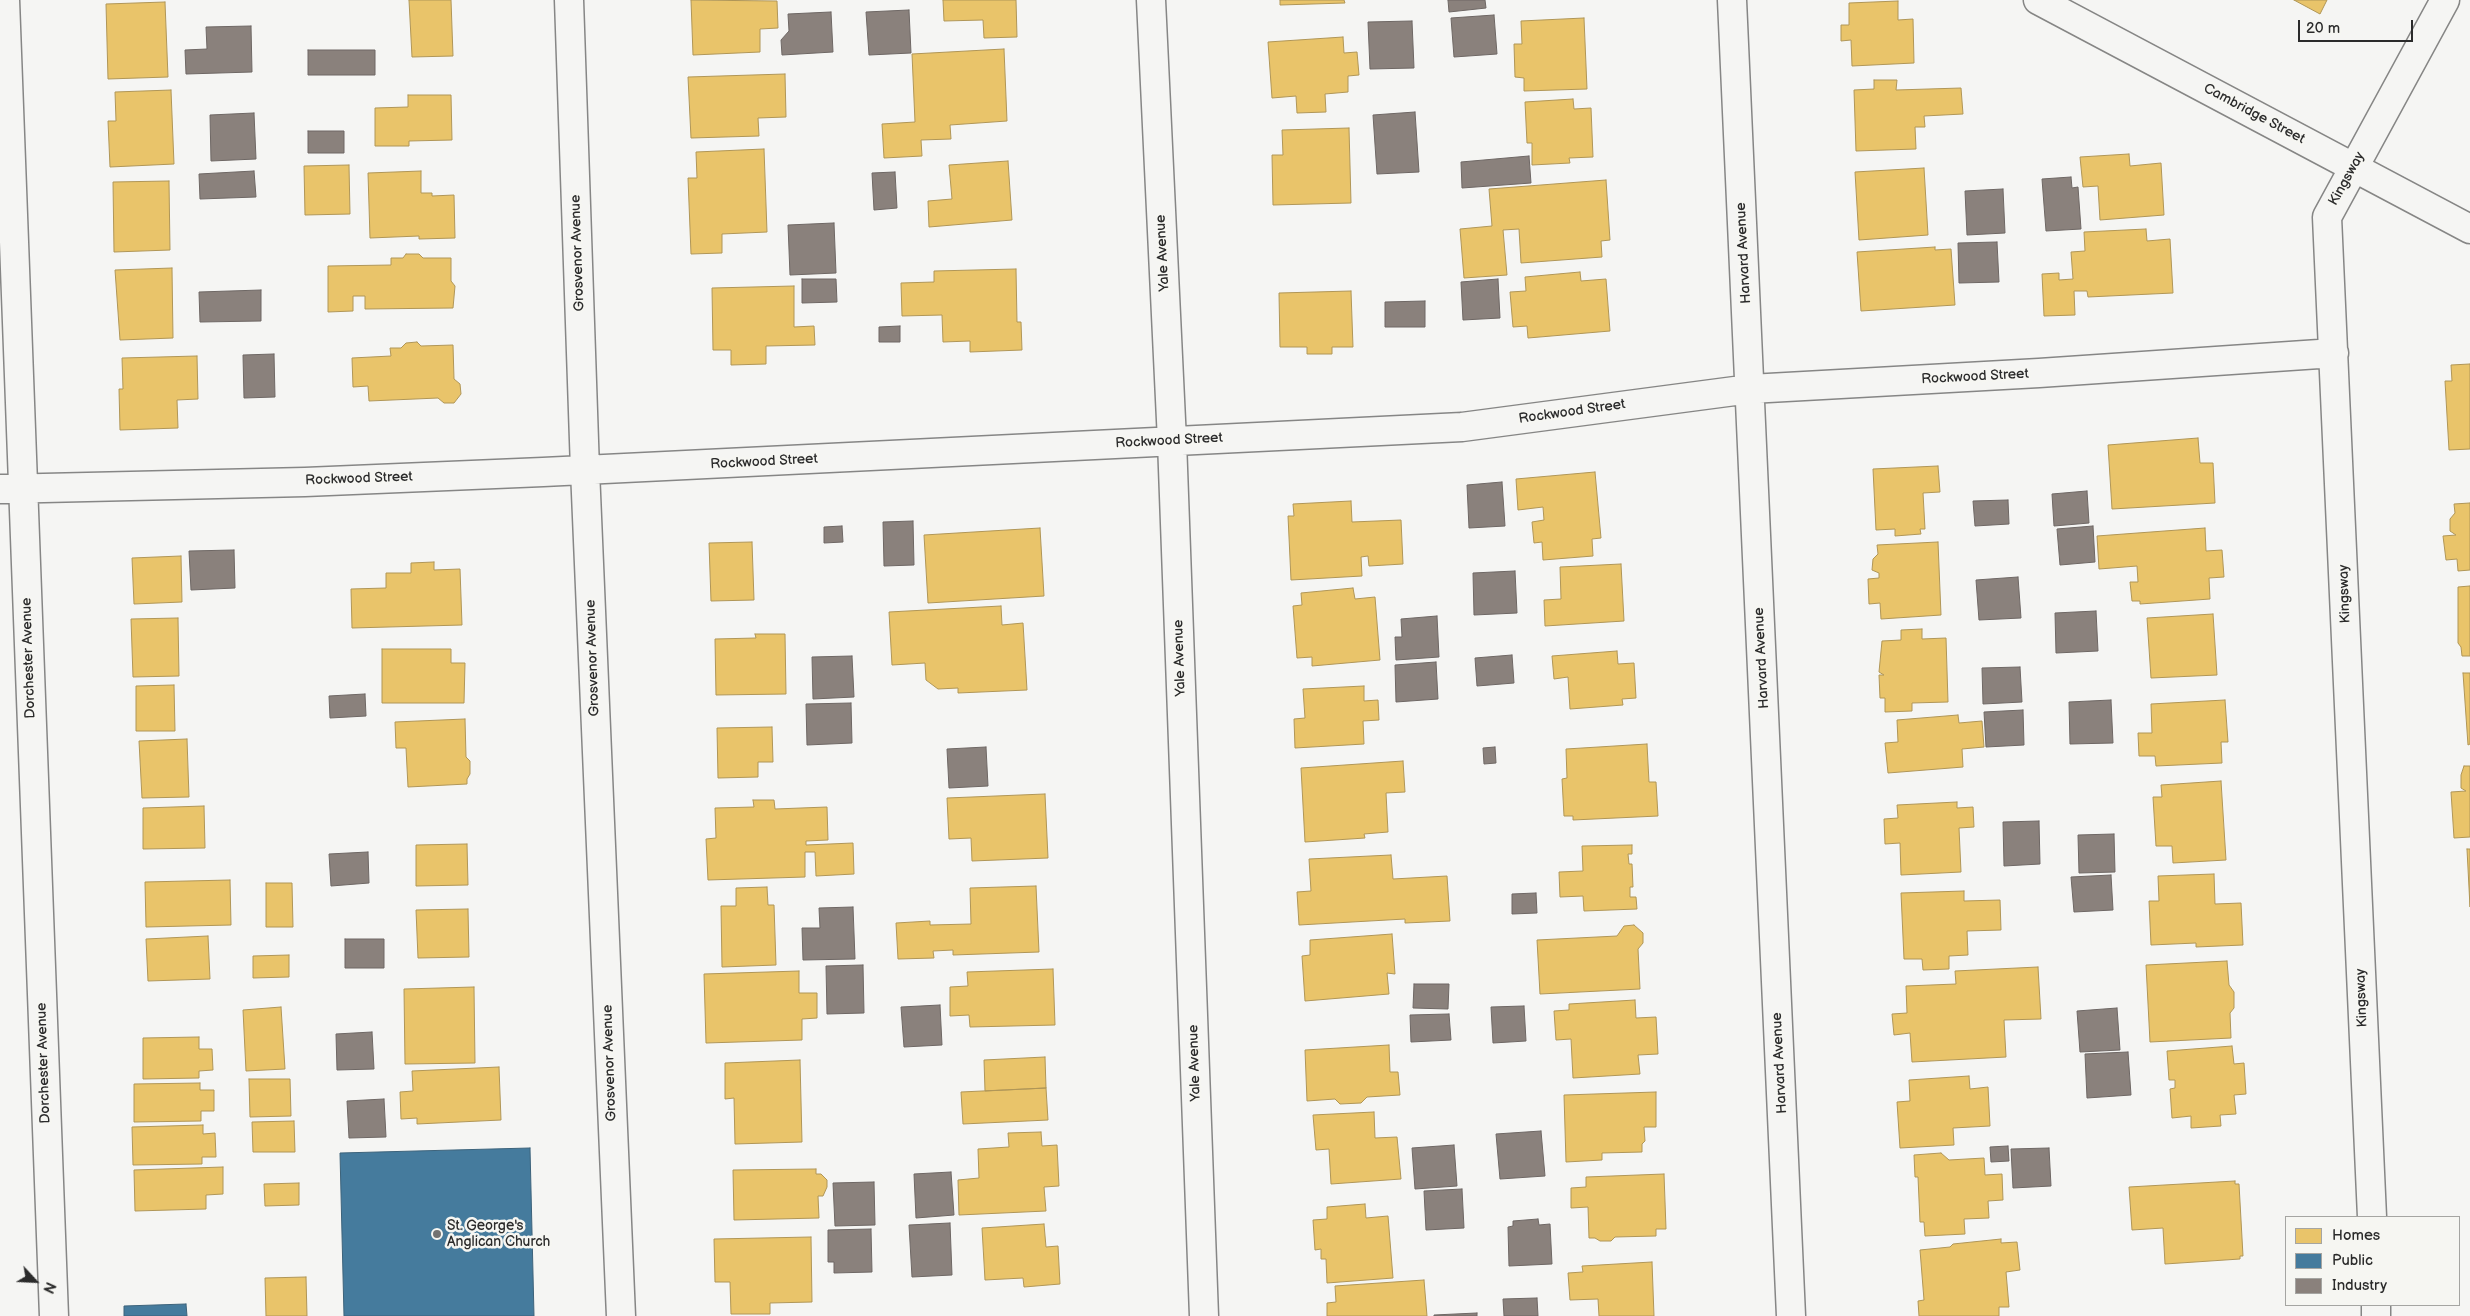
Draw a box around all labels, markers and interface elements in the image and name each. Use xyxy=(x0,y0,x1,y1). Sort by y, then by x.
scale bar xyxy=(2300,10,2415,42)
text: 20 m xyxy=(2306,19,2340,38)
street label: Cambridge Street xyxy=(2200,80,2308,148)
street label: Kingsway xyxy=(2325,149,2369,209)
street label: Grosvenor Avenue xyxy=(568,194,588,312)
street label: Harvard Avenue xyxy=(1733,202,1755,304)
street label: Yale Avenue xyxy=(1153,214,1173,292)
street label: Rockwood Street xyxy=(1921,366,2029,388)
street label: Rockwood Street xyxy=(1518,396,1626,428)
street label: Rockwood Street xyxy=(1115,430,1223,452)
street label: Rockwood Street xyxy=(710,451,818,473)
street label: Rockwood Street xyxy=(305,469,413,489)
street label: Kingsway xyxy=(2336,564,2354,624)
street label: Dorchester Avenue xyxy=(18,597,40,719)
street label: Grosvenor Avenue xyxy=(583,599,603,717)
street label: Harvard Avenue xyxy=(1751,607,1773,709)
street label: Yale Avenue xyxy=(1170,619,1190,697)
street label: Kingsway xyxy=(2353,968,2371,1028)
street label: Dorchester Avenue xyxy=(33,1002,55,1124)
street label: Grosvenor Avenue xyxy=(600,1004,620,1122)
street label: Harvard Avenue xyxy=(1769,1012,1791,1114)
street label: Yale Avenue xyxy=(1185,1024,1205,1102)
legend xyxy=(2285,1216,2460,1306)
place label: St. George's Anglican Church xyxy=(447,1218,550,1250)
text: Homes xyxy=(2332,1226,2380,1245)
marker: St. George's Anglican Church xyxy=(431,1228,443,1240)
text: Public xyxy=(2332,1251,2373,1270)
north arrow xyxy=(10,1256,60,1306)
text: Industry xyxy=(2332,1276,2387,1295)
text: N xyxy=(39,1279,59,1296)

